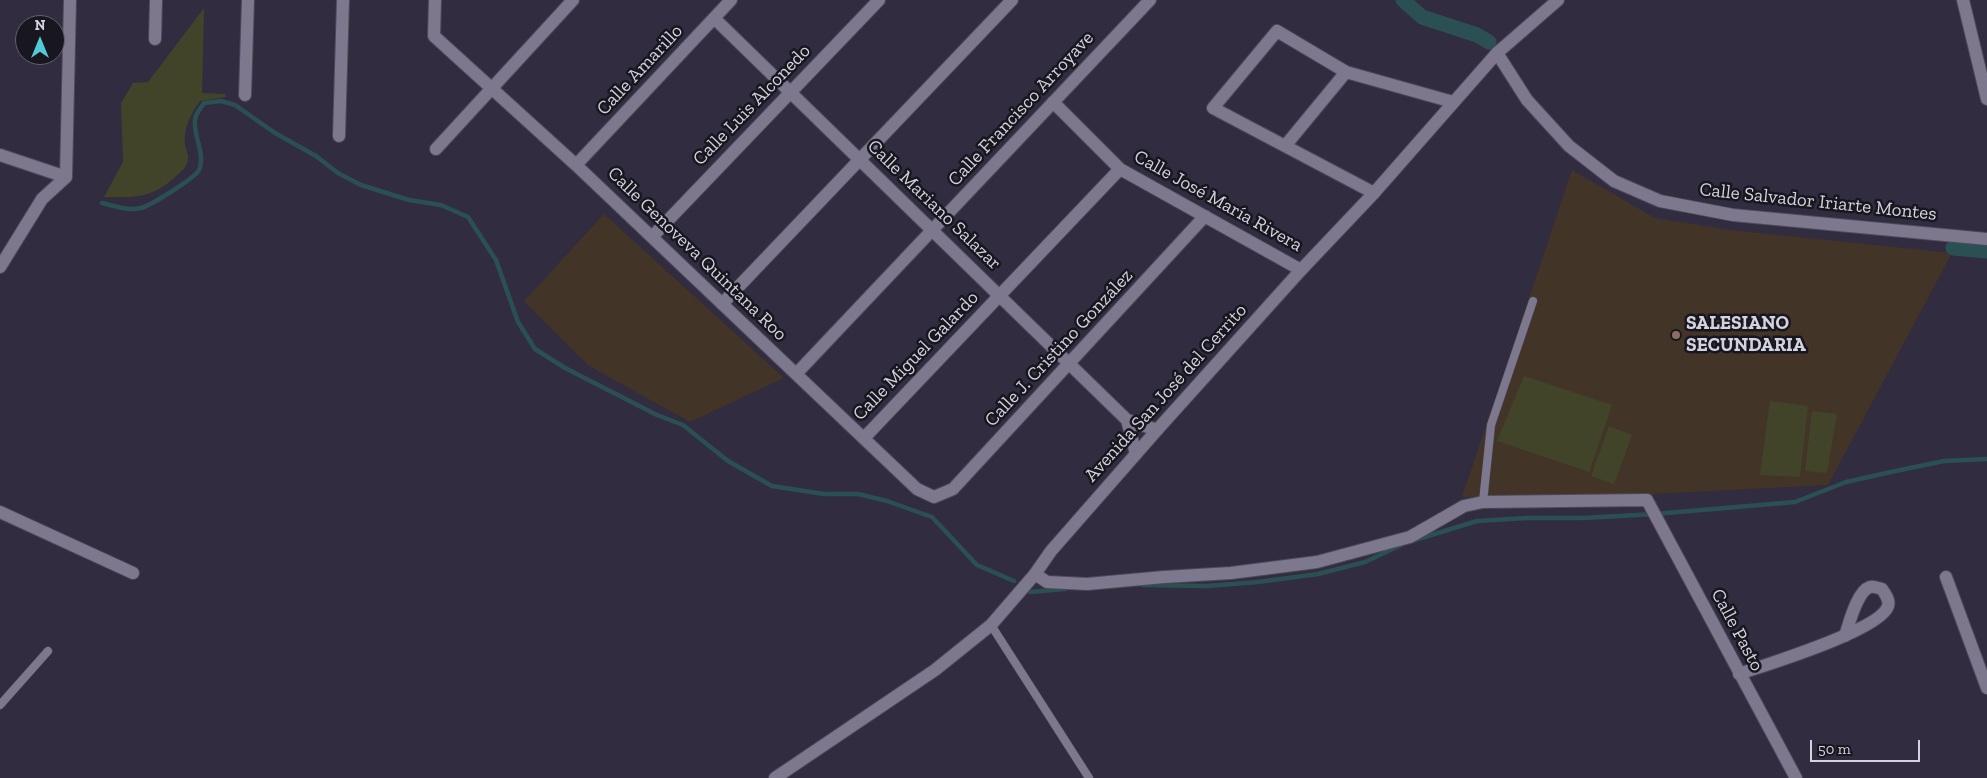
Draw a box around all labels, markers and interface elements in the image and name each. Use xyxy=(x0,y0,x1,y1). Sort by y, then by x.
north arrow xyxy=(15,15,65,65)
text: N xyxy=(35,17,45,34)
street label: Calle Amarillo xyxy=(592,20,688,120)
street label: Calle Francisco Arroyave xyxy=(943,27,1099,191)
street label: Calle Luis Alconedo xyxy=(688,40,816,170)
street label: Calle Mariano Salazar xyxy=(862,135,1006,275)
street label: Calle José María Rivera xyxy=(1130,145,1306,257)
street label: Calle Genoveva Quintana Roo xyxy=(602,162,792,346)
street label: Calle Salvador Iriarte Montes xyxy=(1698,178,1938,226)
street label: Calle J. Cristino González xyxy=(980,265,1138,431)
street label: Calle Miguel Galardo xyxy=(848,287,984,425)
street label: Avenida San José del Cerrito xyxy=(1080,299,1252,487)
place label: SALESIANO SECUNDARIA xyxy=(1686,313,1806,357)
marker: SALESIANO SECUNDARIA xyxy=(1670,329,1682,341)
street label: Calle Pasto xyxy=(1706,585,1768,675)
scale bar xyxy=(1812,730,1922,762)
text: 50 m xyxy=(1818,740,1851,758)

